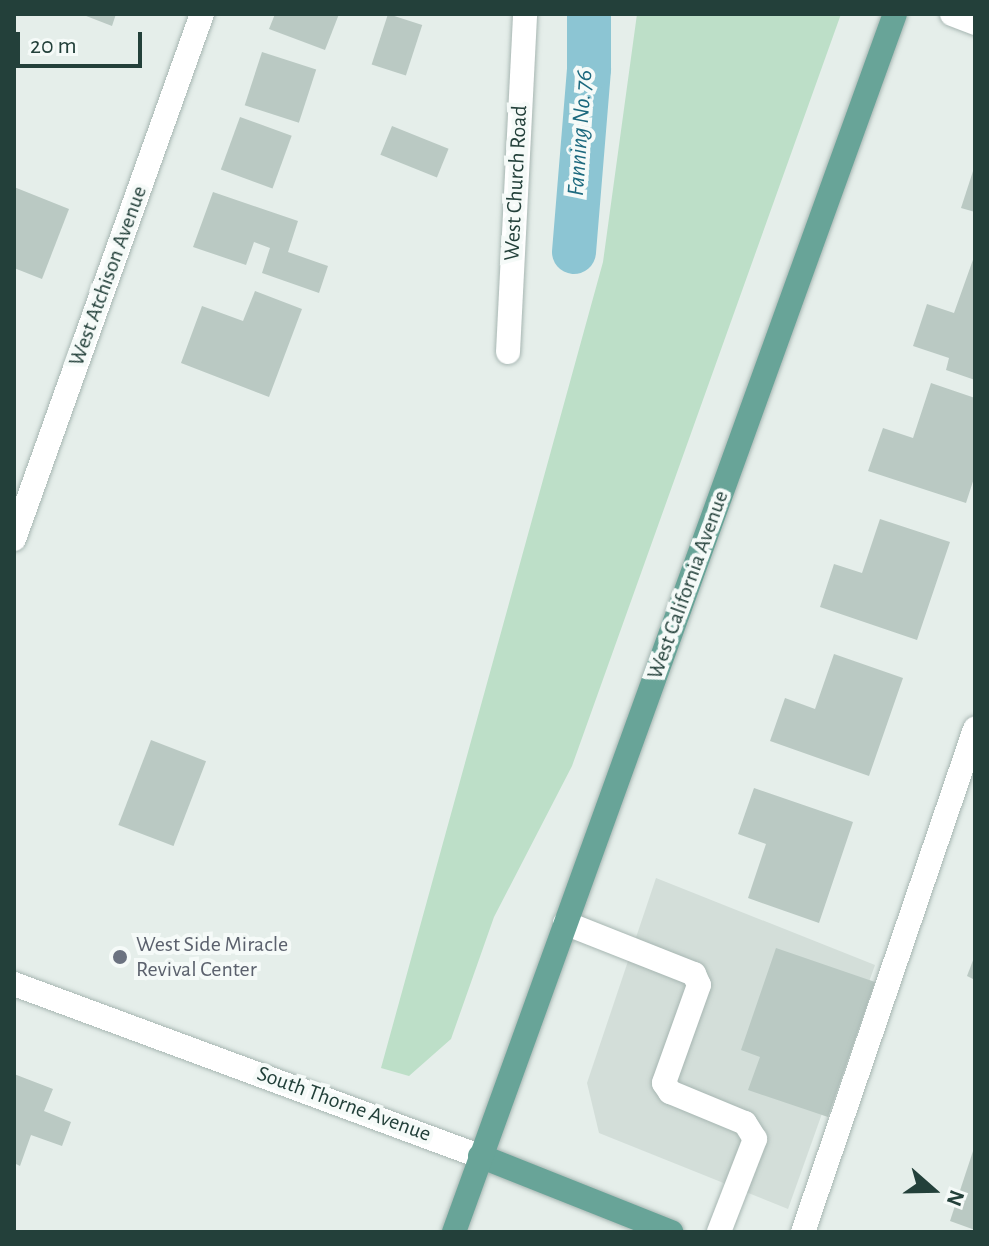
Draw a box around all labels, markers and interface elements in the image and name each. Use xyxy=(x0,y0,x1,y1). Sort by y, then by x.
scale bar xyxy=(20,16,146,66)
text: 20 m xyxy=(30,34,77,58)
water label: Fanning No. 76 xyxy=(562,69,600,197)
street label: West Church Road xyxy=(499,104,533,262)
street label: West Atchison Avenue xyxy=(63,182,153,370)
street label: West California Avenue xyxy=(642,487,734,683)
place label: West Side Miracle Revival Center xyxy=(136,931,288,982)
marker: West Side Miracle Revival Center xyxy=(111,948,129,966)
street label: South Thorne Avenue xyxy=(254,1060,434,1148)
north arrow xyxy=(893,1150,973,1230)
text: N xyxy=(943,1187,969,1209)

